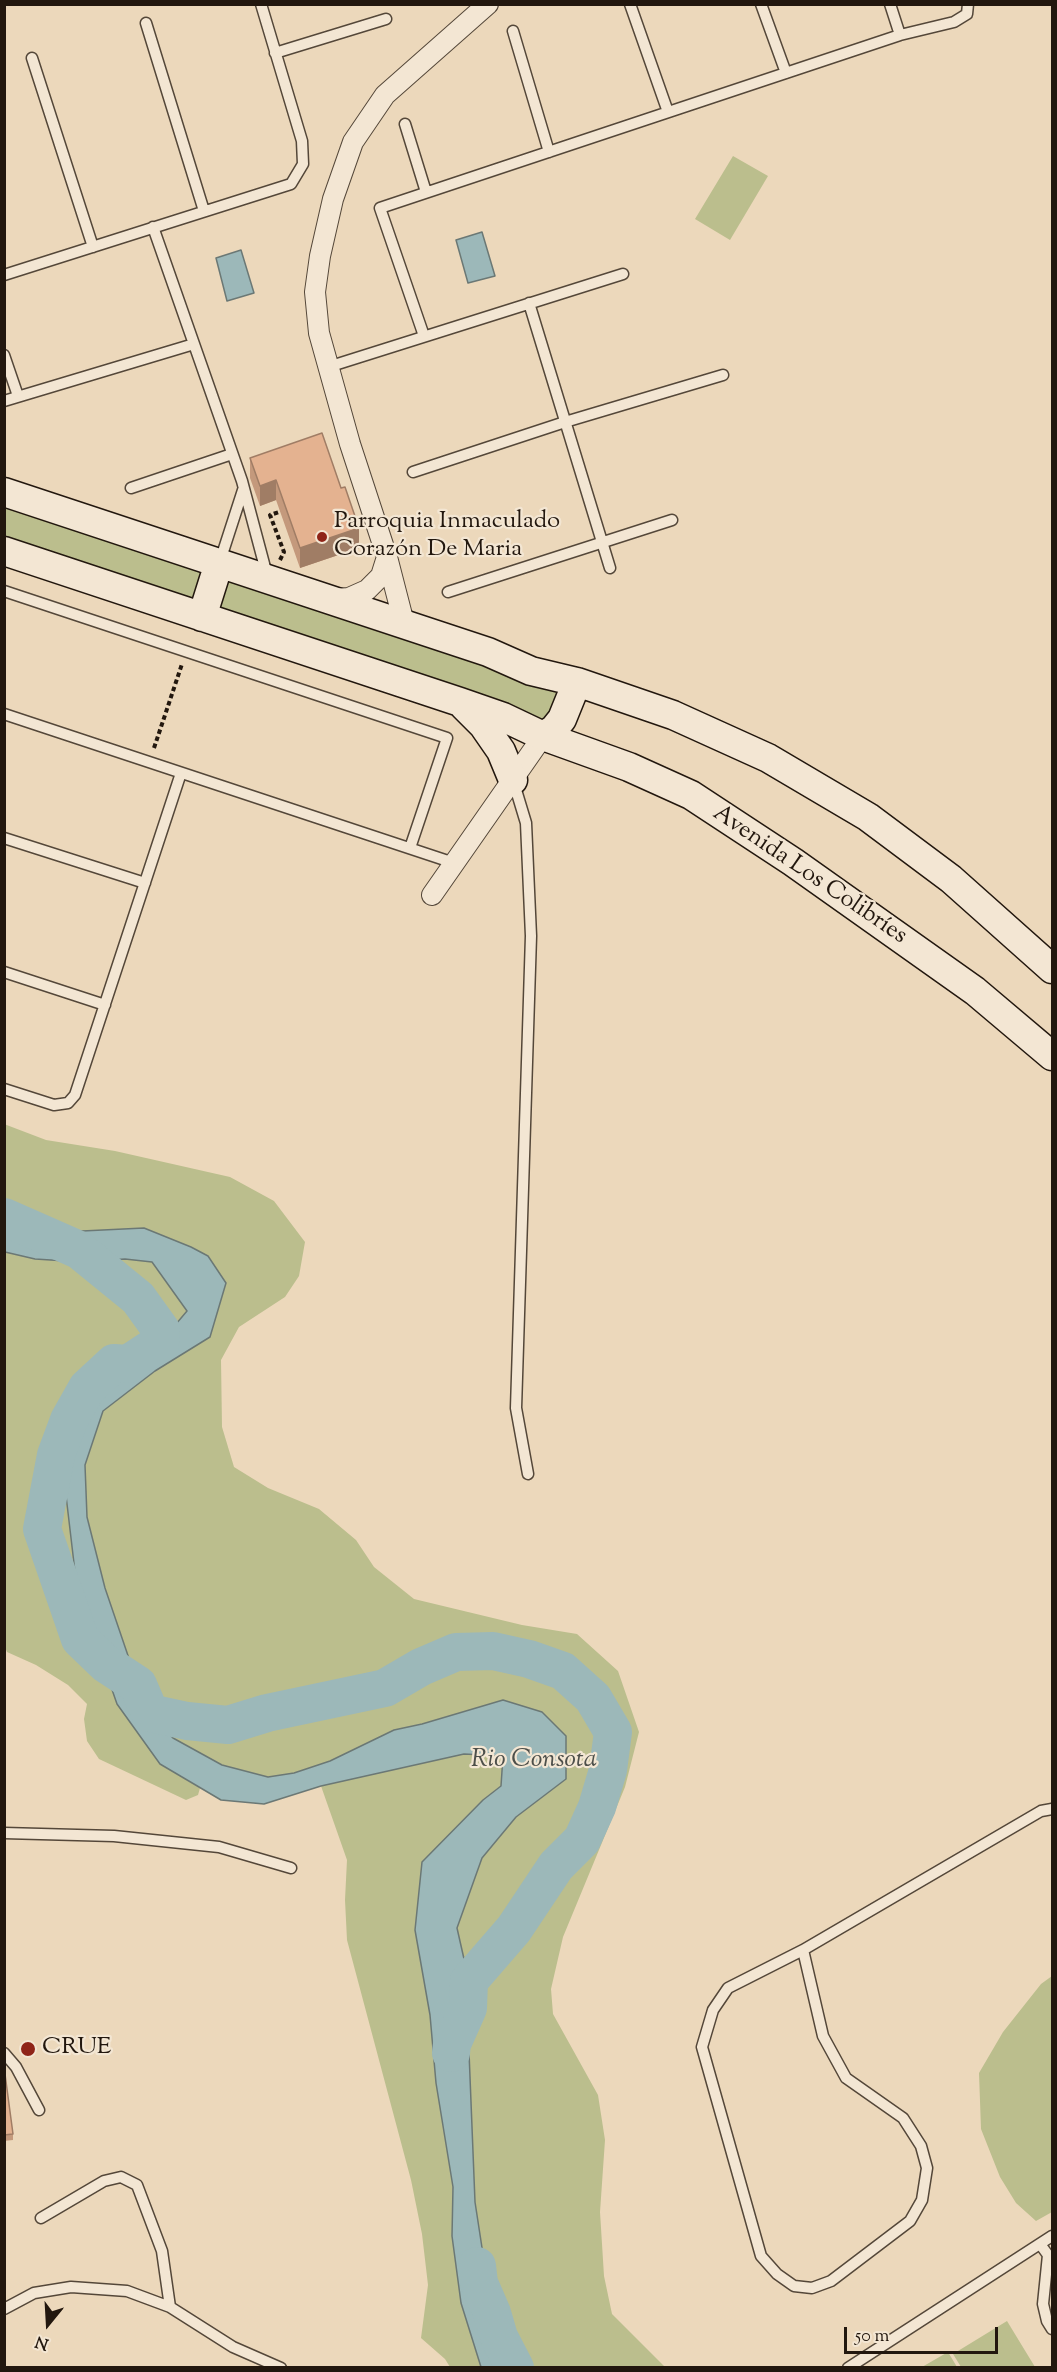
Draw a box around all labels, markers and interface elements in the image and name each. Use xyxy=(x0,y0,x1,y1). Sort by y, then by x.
place label: Parroquia Inmaculado Corazón De Maria xyxy=(334,509,560,565)
marker: Parroquia Inmaculado Corazón De Maria xyxy=(315,530,329,544)
street label: Avenida Los Colibríes xyxy=(706,800,912,952)
water label: Rio Consota xyxy=(471,1746,597,1778)
place label: CRUE xyxy=(42,2035,111,2063)
marker: CRUE xyxy=(19,2040,37,2058)
north arrow xyxy=(18,2294,78,2354)
scale bar xyxy=(847,2315,1002,2353)
text: 50 m xyxy=(855,2324,889,2350)
text: N xyxy=(33,2329,52,2355)

